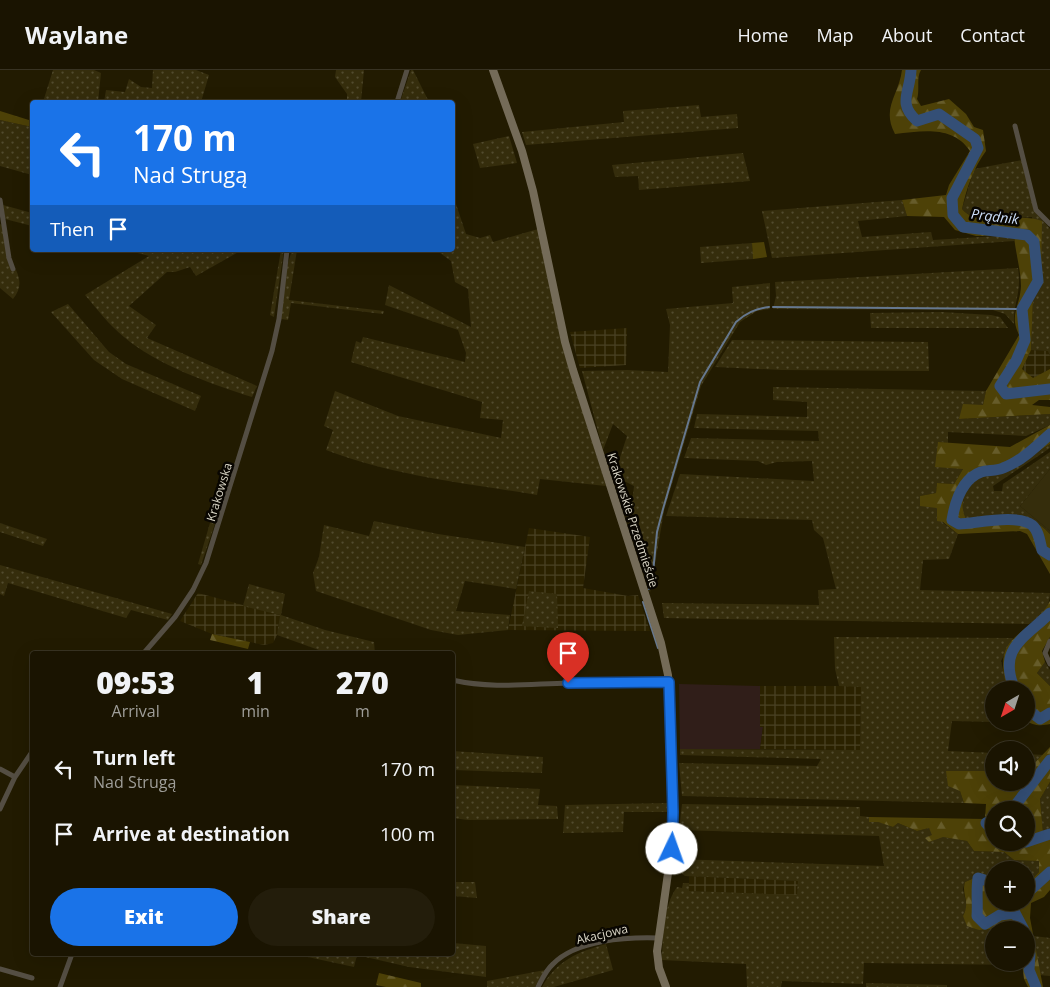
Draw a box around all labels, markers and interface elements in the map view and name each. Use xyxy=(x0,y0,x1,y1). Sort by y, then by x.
text: Waylane xyxy=(25,18,128,51)
text: Home xyxy=(738,23,788,47)
text: Map xyxy=(816,23,854,47)
text: About xyxy=(882,23,932,47)
text: Contact xyxy=(960,23,1025,47)
text: 170 m xyxy=(133,114,237,161)
icon: left xyxy=(50,120,115,185)
text: Nad Strugą xyxy=(133,159,248,189)
water label: Prądnik xyxy=(970,204,1021,228)
icon: arrive xyxy=(104,215,132,243)
text: Then xyxy=(50,216,94,242)
street label: Krakowskie Przedmieście xyxy=(603,451,663,590)
street label: Krakowska xyxy=(202,461,236,523)
pin xyxy=(547,632,589,683)
icon: arrive xyxy=(554,639,582,667)
text: 09:53 xyxy=(96,662,175,703)
text: 1 xyxy=(247,662,264,703)
text: 270 xyxy=(336,662,389,703)
north arrow xyxy=(985,681,1035,731)
map controls xyxy=(985,681,1035,971)
text: Arrival xyxy=(112,700,160,722)
text: min xyxy=(241,700,270,722)
text: m xyxy=(355,700,370,722)
button: sound xyxy=(985,741,1035,791)
text: Turn left xyxy=(93,745,175,771)
icon: left xyxy=(50,755,78,783)
text: 170 m xyxy=(380,756,435,782)
text: Nad Strugą xyxy=(93,771,176,793)
button: search xyxy=(985,801,1035,851)
icon: arrive xyxy=(50,820,78,848)
text: Arrive at destination xyxy=(93,821,290,847)
text: 100 m xyxy=(380,821,435,847)
position arrow xyxy=(645,822,697,874)
button: + xyxy=(985,861,1035,911)
button: Exit xyxy=(50,888,238,946)
button: Share xyxy=(248,888,435,946)
street label: Akacjowa xyxy=(574,920,630,948)
button: − xyxy=(985,921,1035,971)

